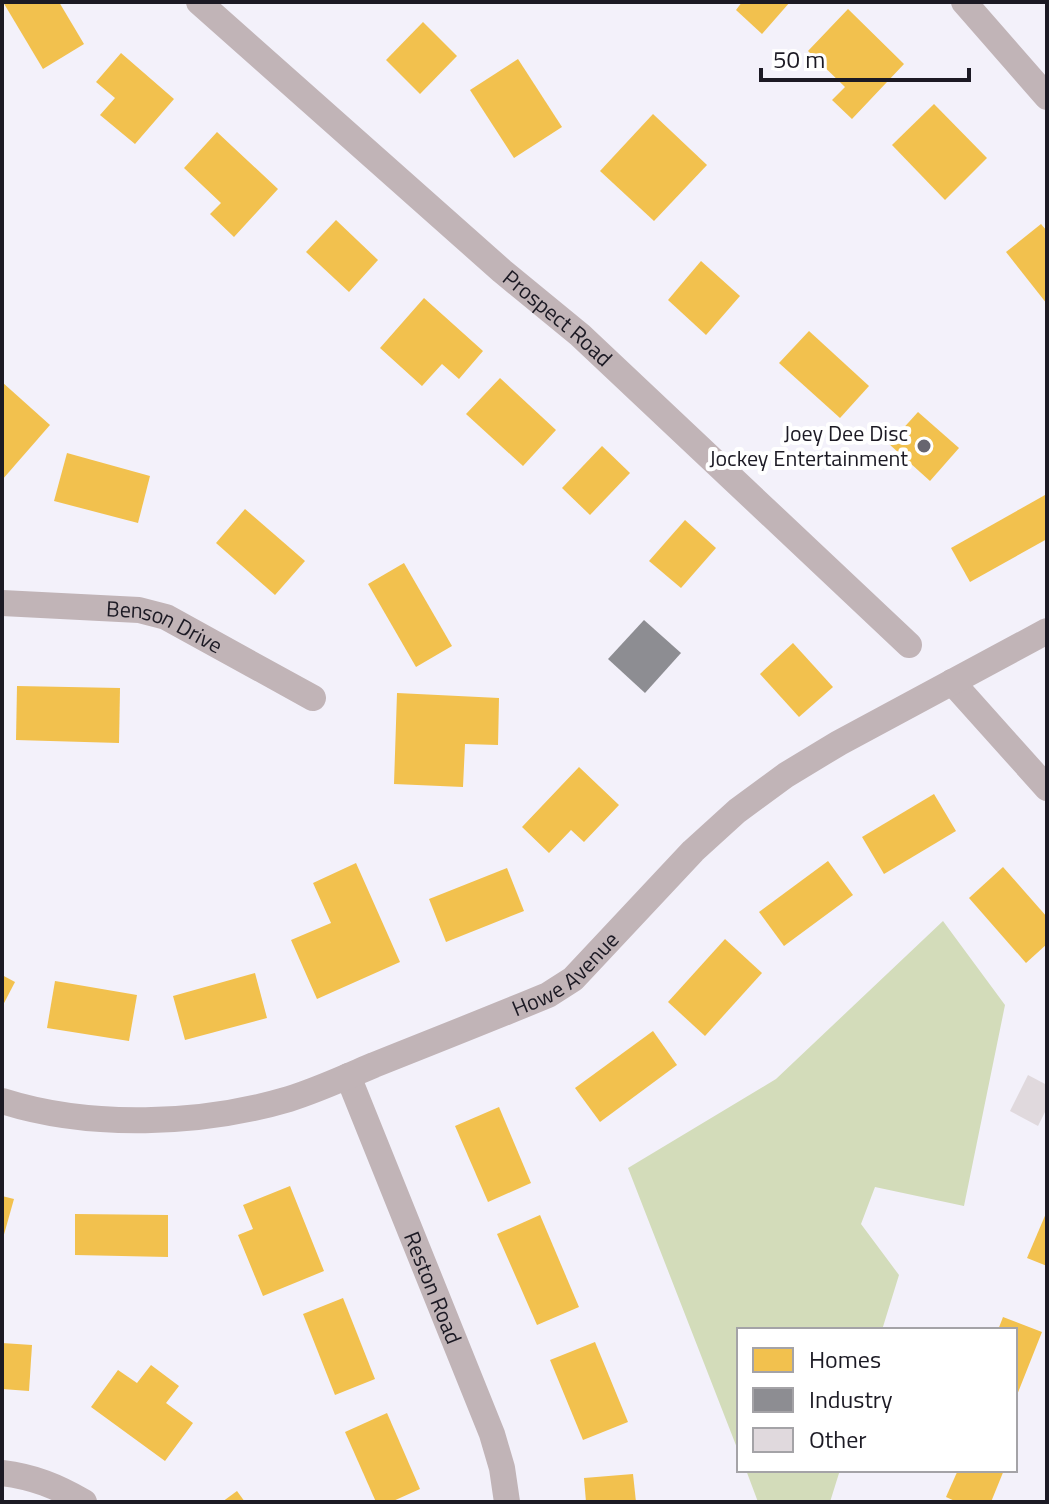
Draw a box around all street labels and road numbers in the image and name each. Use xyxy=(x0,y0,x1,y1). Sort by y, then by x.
street label: Prospect Road xyxy=(495,261,620,374)
street label: Benson Drive xyxy=(105,591,229,662)
street label: Howe Avenue xyxy=(506,923,627,1025)
street label: Reston Road xyxy=(395,1226,471,1349)

